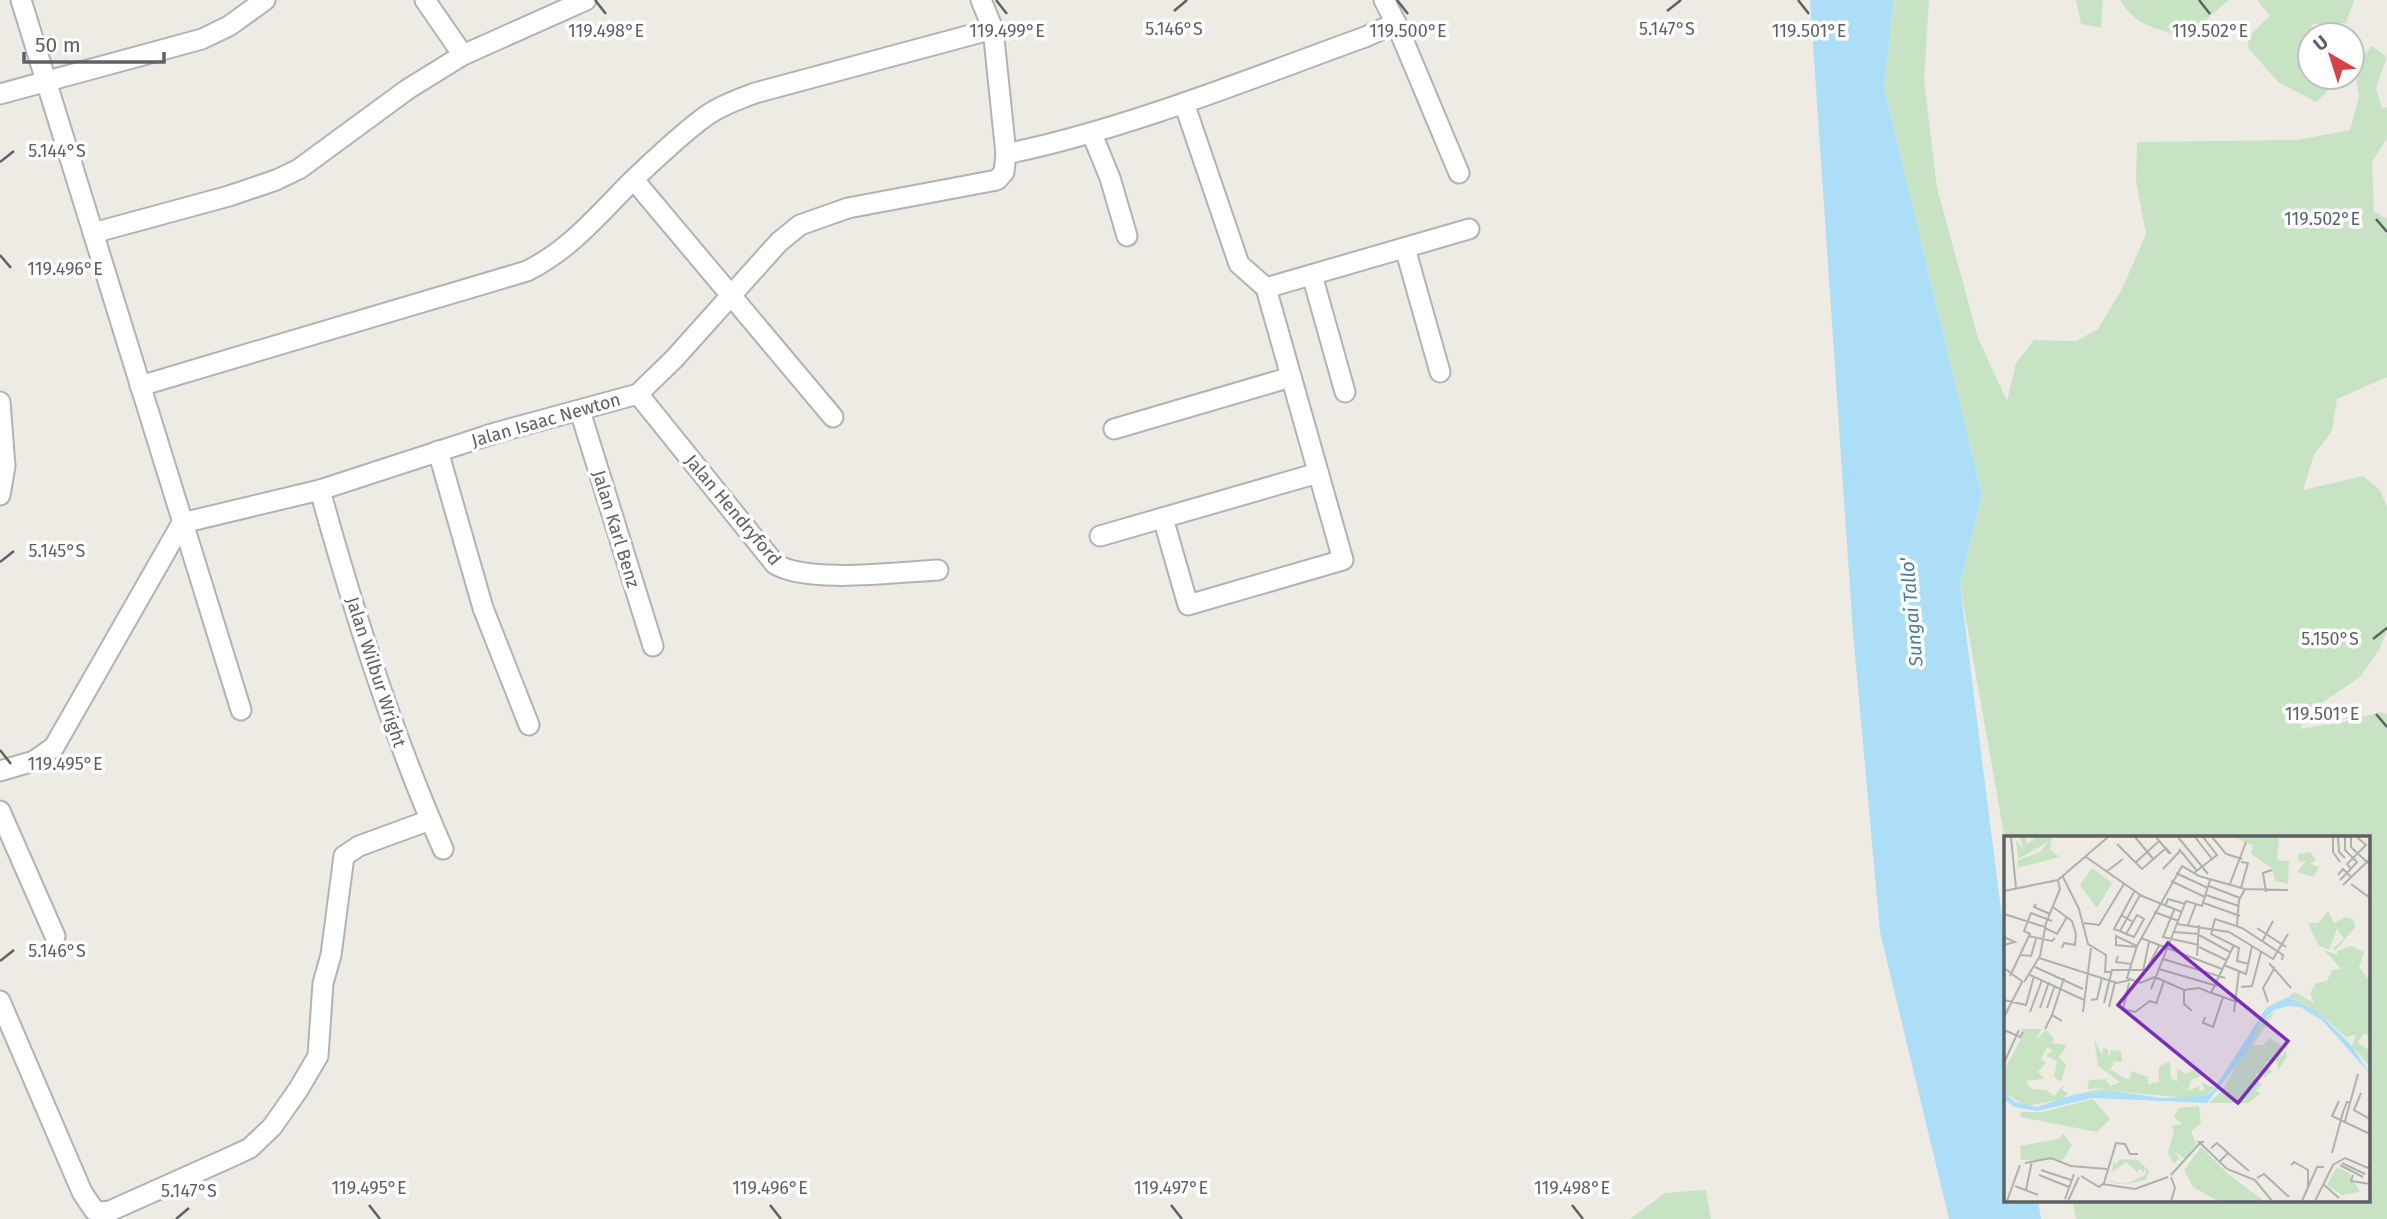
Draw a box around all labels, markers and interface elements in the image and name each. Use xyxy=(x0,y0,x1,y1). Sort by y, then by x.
text: 5.146°S xyxy=(1145,18,1203,40)
text: 5.147°S xyxy=(1639,18,1695,40)
text: 119.498°E xyxy=(568,20,644,42)
text: 119.499°E xyxy=(969,20,1045,42)
text: 119.500°E xyxy=(1369,20,1447,42)
text: 119.501°E xyxy=(1772,20,1846,42)
text: 119.502°E xyxy=(2172,20,2248,42)
scale bar xyxy=(24,21,164,65)
north arrow xyxy=(2296,21,2366,91)
text: U xyxy=(2309,30,2333,56)
text: 50 m xyxy=(35,32,81,58)
text: 5.144°S xyxy=(28,140,86,162)
text: 119.502°E xyxy=(2284,208,2360,230)
text: 119.496°E xyxy=(27,258,103,280)
street label: Jalan Isaac Newton xyxy=(469,388,623,452)
street label: Jalan Hendryford xyxy=(680,450,786,570)
street label: Jalan Karl Benz xyxy=(588,468,644,591)
text: 5.145°S xyxy=(29,540,86,562)
water label: Sungai Tallo' xyxy=(1895,556,1928,668)
street label: Jalan Wilbur Wright xyxy=(341,594,411,750)
text: 5.150°S xyxy=(2301,628,2359,650)
text: 119.501°E xyxy=(2285,703,2359,725)
text: 119.495°E xyxy=(27,753,103,775)
inset map xyxy=(2004,836,2370,1202)
text: 5.146°S xyxy=(28,940,86,962)
text: 119.495°E xyxy=(331,1177,407,1199)
text: 119.496°E xyxy=(732,1177,808,1199)
text: 119.497°E xyxy=(1134,1177,1208,1199)
text: 119.498°E xyxy=(1534,1177,1610,1199)
text: 5.147°S xyxy=(161,1180,217,1202)

